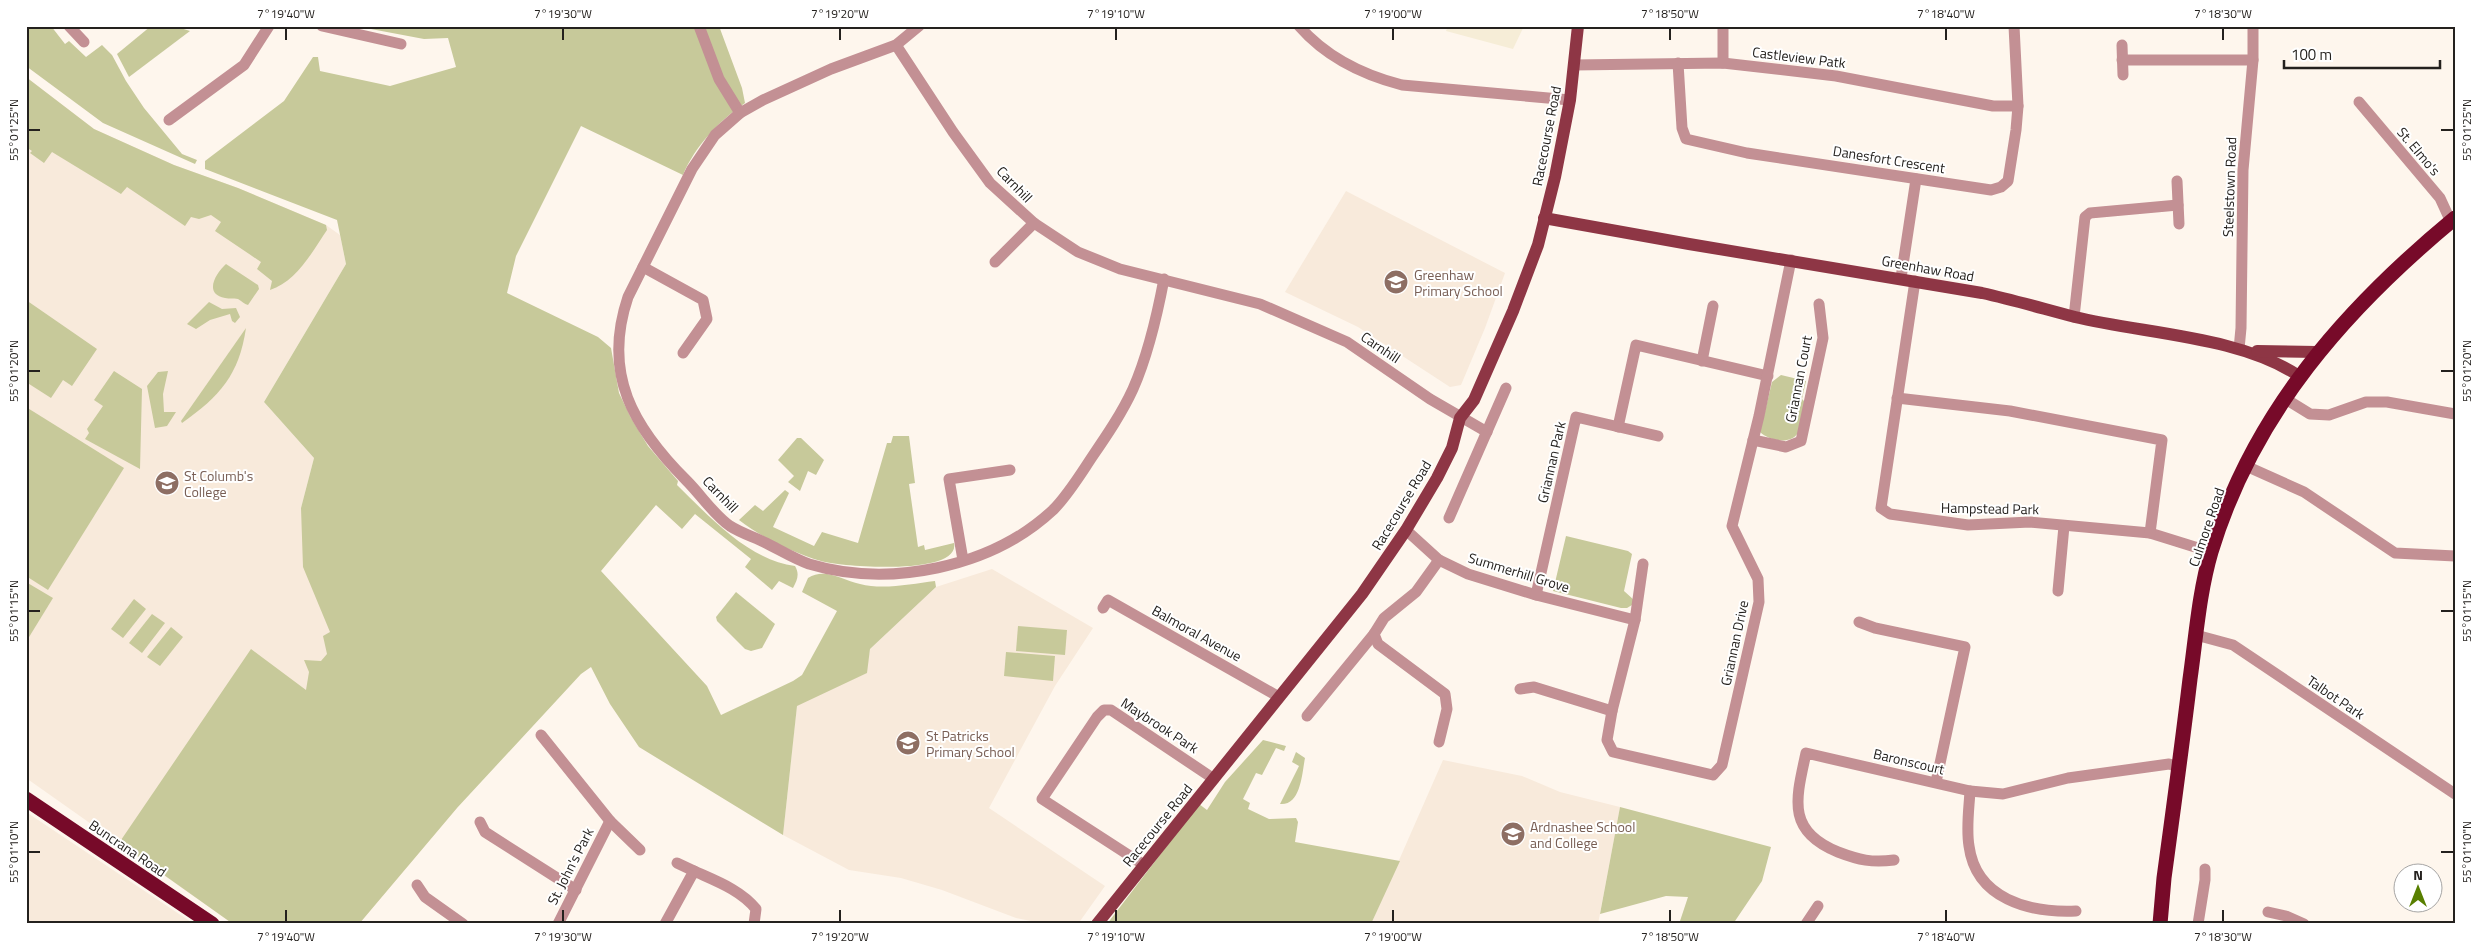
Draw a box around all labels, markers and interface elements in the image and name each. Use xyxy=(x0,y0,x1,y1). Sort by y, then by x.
text: 7°19'40"W xyxy=(257,4,315,23)
text: 7°19'30"W xyxy=(534,4,592,23)
text: 7°19'20"W xyxy=(811,4,869,23)
text: 7°19'10"W xyxy=(1087,4,1145,23)
text: 7°19'00"W xyxy=(1364,4,1422,23)
text: 7°18'50"W xyxy=(1641,4,1699,23)
text: 7°18'40"W xyxy=(1917,4,1975,23)
text: 7°18'30"W xyxy=(2194,4,2252,23)
scale bar xyxy=(2284,38,2440,70)
street label: Castleview Patk xyxy=(1751,41,1847,73)
text: 100 m xyxy=(2291,43,2332,66)
street label: Racecourse Road xyxy=(1526,84,1566,188)
text: 55°01'25"N xyxy=(4,99,23,161)
text: 55°01'25"N xyxy=(2457,99,2476,161)
street label: St. Elmo's xyxy=(2392,122,2446,180)
street label: Steelstown Road xyxy=(2217,137,2241,237)
street label: Danesfort Crescent xyxy=(1831,140,1947,178)
street label: Carnhill xyxy=(992,161,1038,207)
street label: Greenhaw Road xyxy=(1880,250,1976,286)
place label: Greenhaw Primary School xyxy=(1414,264,1503,301)
school or university icon: Greenhaw Primary School xyxy=(1383,269,1409,295)
street label: Carnhill xyxy=(1357,326,1405,368)
street label: Griannan Court xyxy=(1779,334,1817,424)
text: 55°01'20"N xyxy=(4,340,23,402)
text: 55°01'20"N xyxy=(2457,340,2476,402)
street label: Griannan Park xyxy=(1531,419,1571,505)
street label: Racecourse Road xyxy=(1366,456,1436,554)
place label: St Columb's College xyxy=(184,465,253,502)
school or university icon: St Columb's College xyxy=(154,470,180,496)
street label: Carnhill xyxy=(698,471,744,517)
street label: Culmore Road xyxy=(2183,485,2229,569)
street label: Hampstead Park xyxy=(1941,497,2040,519)
street label: Summerhill Grove xyxy=(1466,547,1572,597)
text: 55°01'15"N xyxy=(4,580,23,642)
text: 55°01'15"N xyxy=(2457,580,2476,642)
street label: Griannan Drive xyxy=(1715,598,1753,688)
street label: Balmoral Avenue xyxy=(1148,600,1246,666)
street label: Talbot Park xyxy=(2303,670,2369,724)
street label: Maybrook Park xyxy=(1117,692,1203,758)
place label: St Patricks Primary School xyxy=(926,725,1015,762)
school or university icon: St Patricks Primary School xyxy=(895,730,921,756)
street label: Baronscourt xyxy=(1871,743,1947,779)
street label: Racecourse Road xyxy=(1117,779,1197,871)
street label: Buncrana Road xyxy=(85,814,171,882)
place label: Ardnashee School and College xyxy=(1530,816,1635,853)
text: 55°01'10"N xyxy=(4,821,23,883)
school or university icon: Ardnashee School and College xyxy=(1500,821,1526,847)
text: 55°01'10"N xyxy=(2457,821,2476,883)
street label: St. John's Park xyxy=(542,824,599,908)
north arrow xyxy=(2394,862,2444,912)
text: N xyxy=(2413,864,2423,885)
text: 7°19'40"W xyxy=(257,927,315,946)
text: 7°19'30"W xyxy=(534,927,592,946)
text: 7°19'20"W xyxy=(811,927,869,946)
text: 7°19'10"W xyxy=(1087,927,1145,946)
text: 7°19'00"W xyxy=(1364,927,1422,946)
text: 7°18'50"W xyxy=(1641,927,1699,946)
text: 7°18'40"W xyxy=(1917,927,1975,946)
text: 7°18'30"W xyxy=(2194,927,2252,946)

